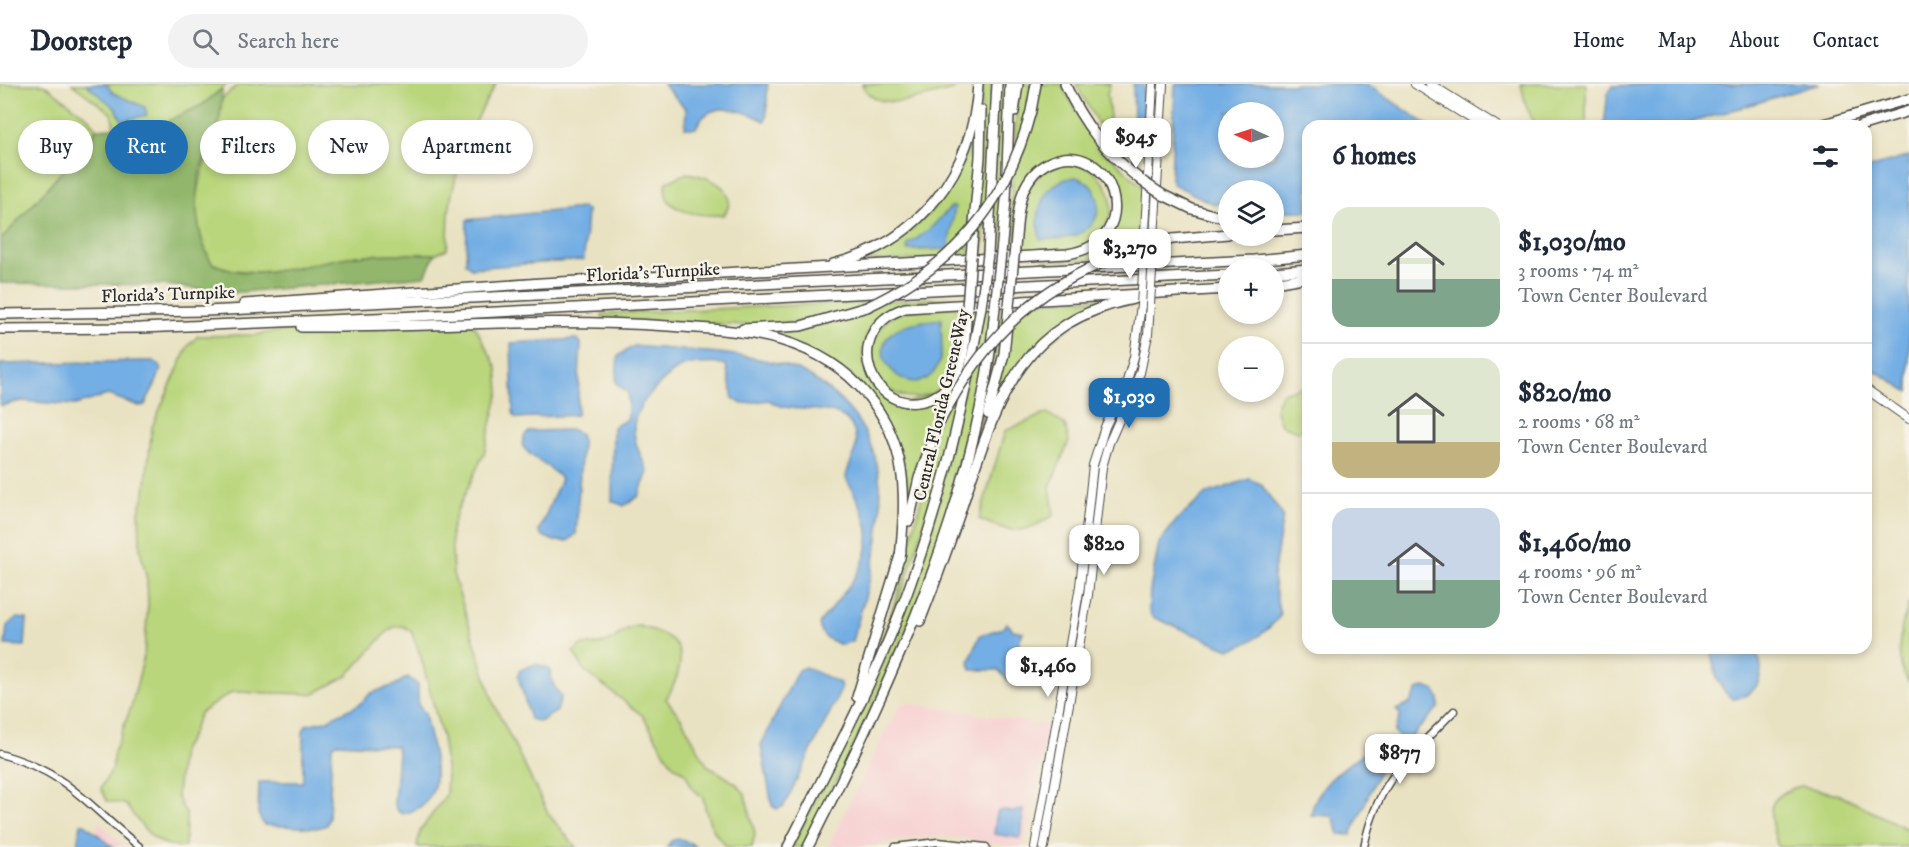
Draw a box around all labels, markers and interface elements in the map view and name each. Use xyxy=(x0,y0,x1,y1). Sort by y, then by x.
search box xyxy=(168,14,588,68)
text: Doorstep xyxy=(30,24,132,59)
icon: search xyxy=(189,25,222,58)
text: Search here xyxy=(237,28,339,55)
text: Home xyxy=(1573,28,1625,54)
text: Map xyxy=(1658,28,1696,54)
text: About xyxy=(1729,28,1780,54)
text: Contact xyxy=(1813,28,1879,54)
north arrow xyxy=(1218,102,1284,168)
map controls xyxy=(1218,102,1284,402)
pin: $945 xyxy=(1100,118,1172,169)
chip: Buy xyxy=(18,120,93,174)
chip: Rent xyxy=(105,120,188,174)
chip: Filters xyxy=(200,120,296,174)
chip: New xyxy=(308,120,389,174)
chip: Apartment xyxy=(401,120,533,174)
text: $945 xyxy=(1115,125,1157,150)
text: 6 homes xyxy=(1332,140,1416,173)
icon: filters xyxy=(1809,140,1842,173)
button: layers xyxy=(1218,180,1284,246)
text: $1,030/mo xyxy=(1518,226,1626,259)
pin: $3,270 xyxy=(1081,229,1179,280)
icon: home xyxy=(1380,231,1452,303)
text: $3,270 xyxy=(1103,236,1157,261)
button: + xyxy=(1218,258,1284,324)
street label: Florida's Turnpike xyxy=(585,259,721,287)
text: 3 rooms · 74 m² xyxy=(1518,259,1639,284)
street label: Florida's Turnpike xyxy=(101,282,235,308)
text: Town Center Boulevard xyxy=(1518,284,1708,309)
street label: Central Florida GreeneWay xyxy=(909,306,975,503)
button: − xyxy=(1218,336,1284,402)
text: $820/mo xyxy=(1518,377,1611,410)
pin: $1,030 xyxy=(1080,378,1178,429)
icon: home xyxy=(1380,382,1452,454)
text: $1,030 xyxy=(1103,385,1155,410)
text: 2 rooms · 68 m² xyxy=(1518,410,1640,435)
text: Town Center Boulevard xyxy=(1518,435,1708,460)
pin: $820 xyxy=(1068,525,1140,576)
text: $1,460/mo xyxy=(1518,527,1631,560)
text: $820 xyxy=(1083,532,1125,557)
icon: home xyxy=(1380,532,1452,604)
text: 4 rooms · 96 m² xyxy=(1518,560,1641,585)
text: Town Center Boulevard xyxy=(1518,585,1708,610)
pin: $1,460 xyxy=(999,647,1097,698)
text: $1,460 xyxy=(1020,654,1076,679)
pin: $877 xyxy=(1364,734,1436,785)
text: $877 xyxy=(1379,741,1421,766)

